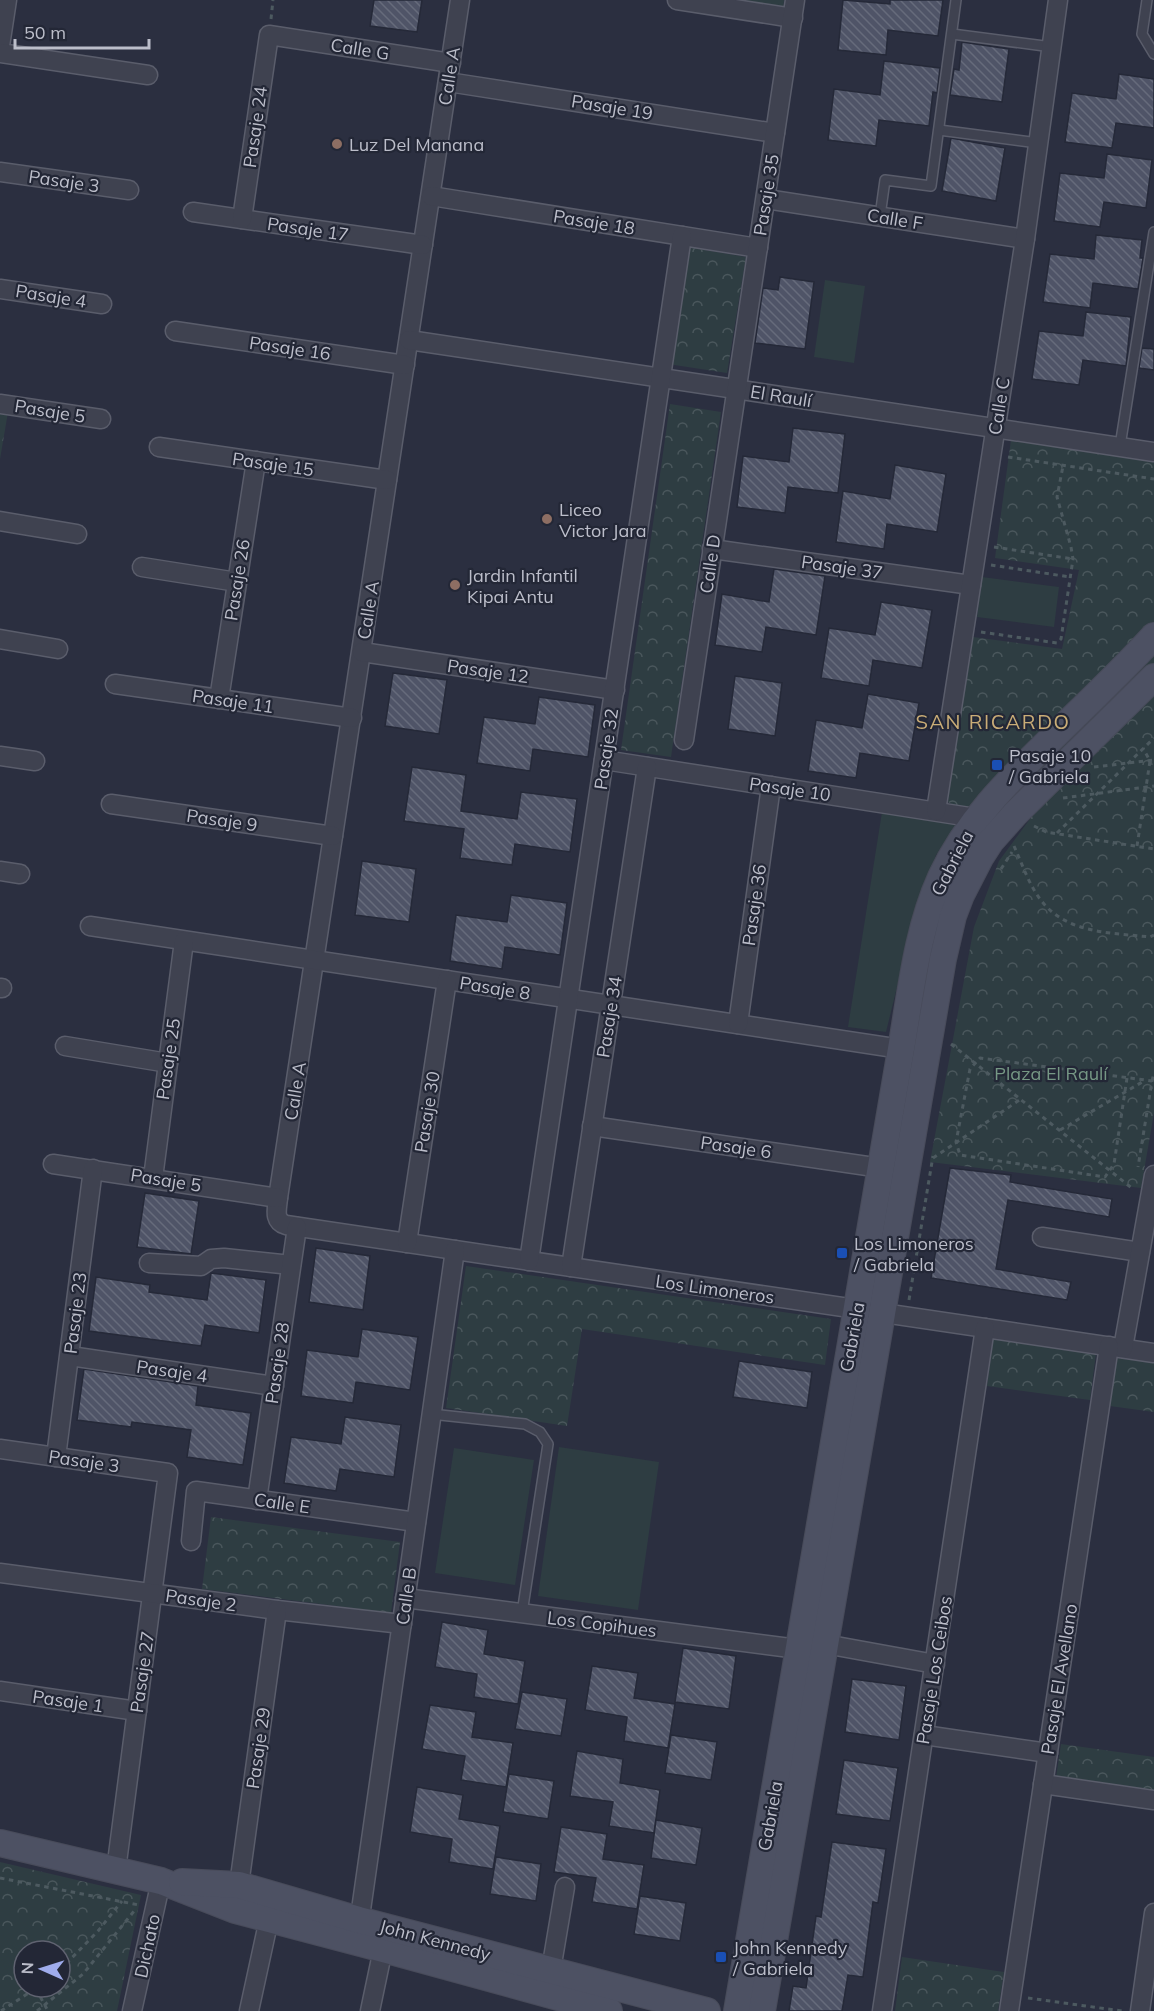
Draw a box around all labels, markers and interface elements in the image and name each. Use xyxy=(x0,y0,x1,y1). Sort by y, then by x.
scale bar xyxy=(15,12,148,50)
text: 50 m xyxy=(24,21,66,44)
street label: Calle G xyxy=(329,33,391,65)
street label: Calle A xyxy=(433,45,465,107)
street label: Pasaje 24 xyxy=(238,85,272,169)
street label: Pasaje 19 xyxy=(570,89,654,125)
place label: Luz Del Manana xyxy=(349,133,484,156)
marker: Luz Del Manana xyxy=(330,137,344,151)
street label: Pasaje 35 xyxy=(748,152,784,237)
street label: Pasaje 3 xyxy=(27,165,101,197)
street label: Calle F xyxy=(866,203,924,235)
street label: Pasaje 18 xyxy=(552,204,636,240)
street label: Pasaje 17 xyxy=(266,212,350,246)
street label: Pasaje 4 xyxy=(14,279,88,313)
street label: Pasaje 16 xyxy=(248,331,332,365)
street label: Calle C xyxy=(983,375,1015,437)
street label: El Raulí xyxy=(749,380,815,412)
street label: Pasaje 5 xyxy=(13,394,87,428)
street label: Pasaje 15 xyxy=(231,447,315,481)
place label: Liceo Victor Jara xyxy=(559,498,646,542)
marker: Liceo Victor Jara xyxy=(540,512,554,526)
street label: Calle D xyxy=(694,533,726,595)
street label: Pasaje 26 xyxy=(219,538,255,622)
street label: Pasaje 37 xyxy=(800,550,884,584)
place label: Jardin Infantil Kipai Antu xyxy=(467,564,578,608)
marker: Jardin Infantil Kipai Antu xyxy=(448,578,462,592)
street label: Calle A xyxy=(352,579,384,641)
street label: Pasaje 12 xyxy=(446,654,530,688)
street label: Pasaje 11 xyxy=(191,684,275,718)
street label: Pasaje 32 xyxy=(589,707,623,791)
district label: SAN RICARDO xyxy=(915,709,1071,734)
place label: Pasaje 10 / Gabriela xyxy=(1008,744,1091,788)
marker: Pasaje 10 / Gabriela xyxy=(990,758,1004,772)
street label: Pasaje 10 xyxy=(748,772,832,806)
street label: Pasaje 9 xyxy=(185,804,259,836)
street label: Gabriela xyxy=(926,826,978,900)
street label: Pasaje 36 xyxy=(737,863,771,947)
street label: Pasaje 8 xyxy=(458,971,532,1005)
street label: Pasaje 34 xyxy=(591,974,627,1059)
street label: Pasaje 25 xyxy=(151,1017,185,1101)
street label: Calle A xyxy=(279,1060,311,1122)
park label: Plaza El Raulí xyxy=(994,1062,1109,1085)
street label: Pasaje 30 xyxy=(409,1070,445,1154)
street label: Pasaje 6 xyxy=(699,1131,773,1163)
street label: Pasaje 5 xyxy=(129,1163,203,1197)
place label: Los Limoneros / Gabriela xyxy=(853,1232,974,1276)
marker: Los Limoneros / Gabriela xyxy=(835,1246,849,1260)
street label: Los Limoneros xyxy=(654,1269,776,1309)
street label: Pasaje 23 xyxy=(59,1271,91,1355)
street label: Gabriela xyxy=(835,1300,869,1374)
street label: Pasaje 28 xyxy=(260,1321,294,1405)
street label: Pasaje 4 xyxy=(135,1355,209,1387)
street label: Pasaje 3 xyxy=(47,1445,121,1477)
street label: Calle E xyxy=(252,1488,312,1518)
street label: Calle B xyxy=(391,1566,421,1626)
street label: Pasaje 2 xyxy=(164,1584,238,1616)
street label: Pasaje Los Ceibos xyxy=(911,1594,957,1746)
street label: Pasaje El Avellano xyxy=(1036,1602,1082,1756)
street label: Los Copihues xyxy=(546,1606,658,1642)
street label: Pasaje 27 xyxy=(125,1630,159,1714)
street label: Pasaje 1 xyxy=(31,1685,105,1717)
street label: Pasaje 29 xyxy=(241,1706,275,1790)
street label: Gabriela xyxy=(753,1779,787,1853)
street label: Dichato xyxy=(129,1912,165,1980)
street label: John Kennedy xyxy=(377,1914,494,1966)
place label: John Kennedy / Gabriela xyxy=(732,1936,848,1980)
north arrow xyxy=(12,1939,72,1999)
marker: John Kennedy / Gabriela xyxy=(714,1950,728,1964)
text: N xyxy=(17,1962,37,1975)

